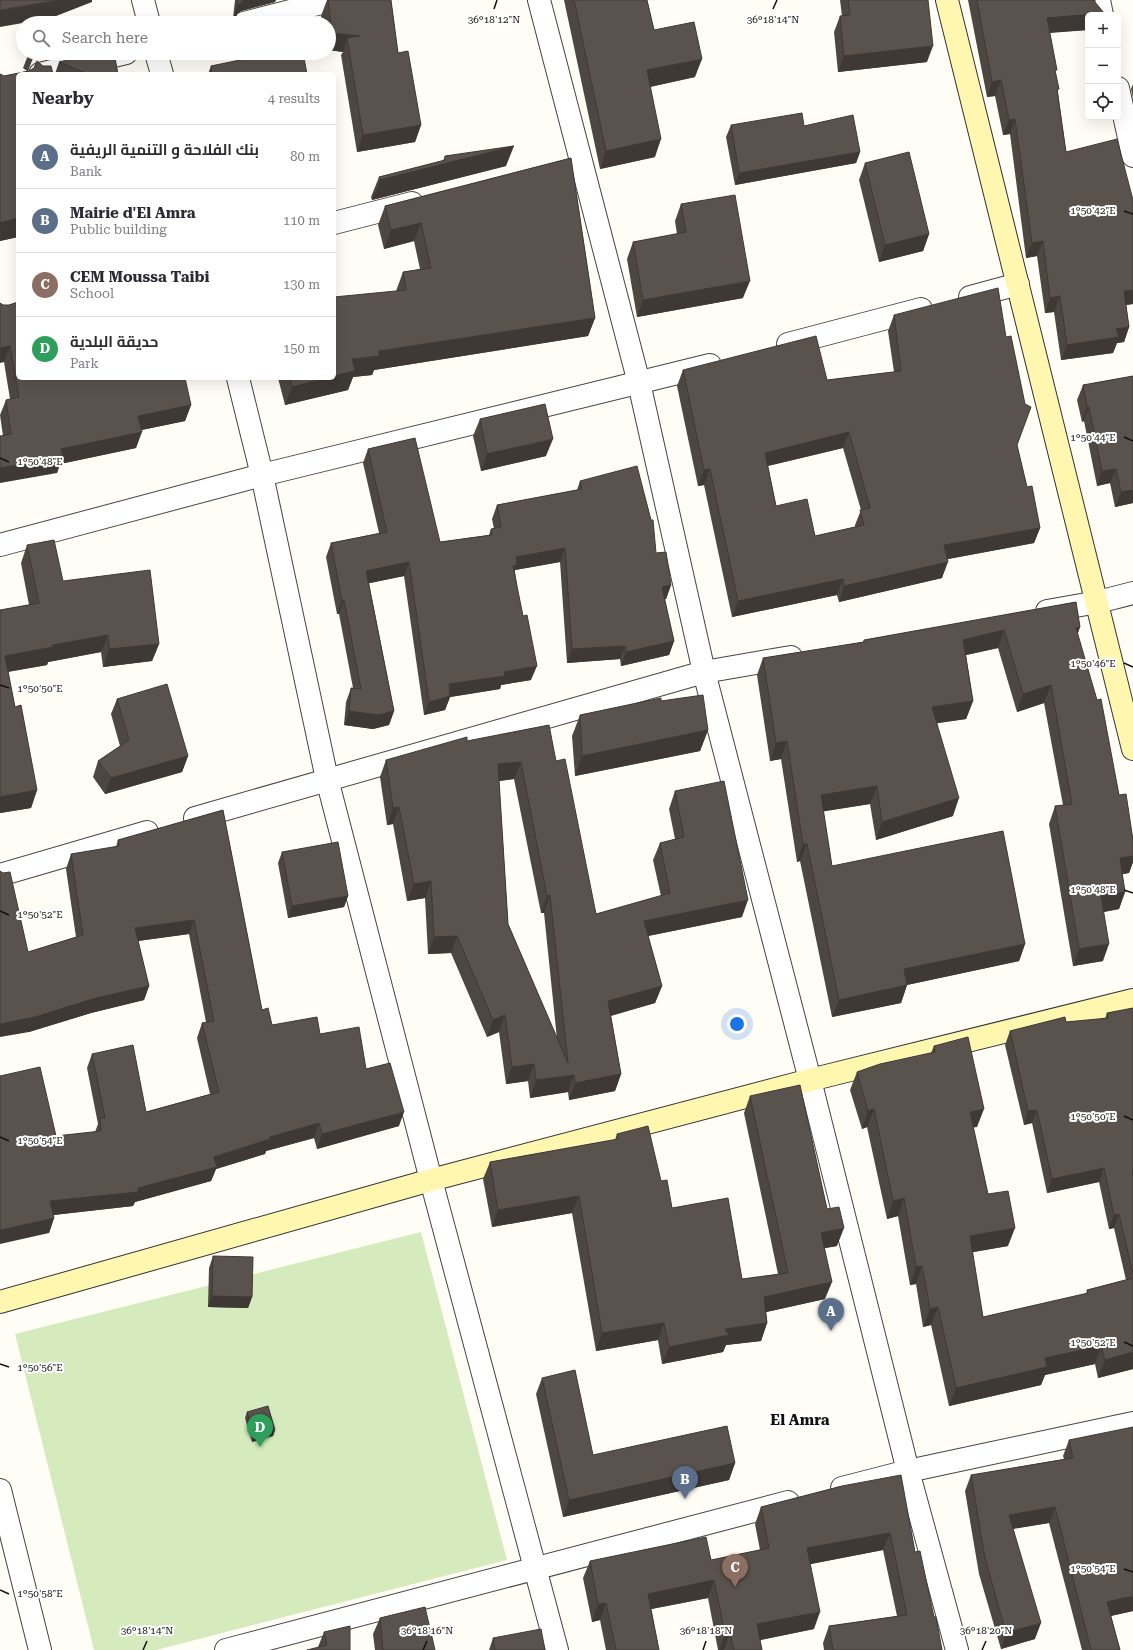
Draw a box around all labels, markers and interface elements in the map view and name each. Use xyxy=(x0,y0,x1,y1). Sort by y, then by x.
map controls xyxy=(1085,12,1121,120)
button: + xyxy=(1085,12,1121,48)
text: 36°18'12"N xyxy=(468,14,520,25)
text: 36°18'14"N xyxy=(747,14,799,25)
search box xyxy=(16,16,336,60)
icon: search xyxy=(30,27,52,49)
text: Search here xyxy=(62,29,148,47)
button: − xyxy=(1085,48,1121,84)
button: locate xyxy=(1085,84,1121,120)
text: Nearby xyxy=(32,88,94,108)
text: 4 results xyxy=(268,91,320,106)
text: بنك الفلاحة و التنمية الريفية xyxy=(70,141,259,159)
text: A xyxy=(40,149,50,164)
text: 80 m xyxy=(290,149,320,164)
text: Bank xyxy=(70,164,102,179)
text: Mairie d'El Amra xyxy=(70,204,196,222)
text: 1°50'42"E xyxy=(1070,205,1116,216)
text: B xyxy=(40,213,50,228)
text: 110 m xyxy=(283,213,320,228)
text: Public building xyxy=(70,222,167,237)
text: CEM Moussa Taibi xyxy=(70,268,210,286)
text: C xyxy=(40,277,50,292)
text: 130 m xyxy=(283,277,320,292)
text: School xyxy=(70,286,114,301)
text: حديقة البلدية xyxy=(70,333,158,351)
text: D xyxy=(40,341,50,356)
text: 150 m xyxy=(283,341,320,356)
text: Park xyxy=(70,356,99,371)
text: 1°50'44"E xyxy=(1070,432,1116,443)
text: 1°50'48"E xyxy=(17,456,63,467)
text: 1°50'46"E xyxy=(1070,658,1116,669)
text: 1°50'50"E xyxy=(17,683,63,694)
text: 1°50'48"E xyxy=(1070,884,1116,895)
text: 1°50'52"E xyxy=(17,909,63,920)
your location xyxy=(727,1014,747,1034)
text: 1°50'50"E xyxy=(1070,1111,1116,1122)
text: 1°50'54"E xyxy=(17,1135,63,1146)
pin: A xyxy=(818,1298,844,1331)
text: 1°50'52"E xyxy=(1070,1337,1116,1348)
text: 1°50'56"E xyxy=(17,1362,63,1373)
district label: El Amra xyxy=(770,1411,830,1429)
pin: D xyxy=(247,1414,273,1447)
pin: B xyxy=(672,1466,698,1499)
pin: C xyxy=(722,1554,748,1587)
text: 1°50'54"E xyxy=(1070,1563,1116,1574)
text: 1°50'58"E xyxy=(17,1588,63,1599)
text: 36°18'14"N xyxy=(121,1625,173,1636)
text: 36°18'16"N xyxy=(401,1625,453,1636)
text: 36°18'18"N xyxy=(680,1625,732,1636)
text: 36°18'20"N xyxy=(960,1625,1012,1636)

